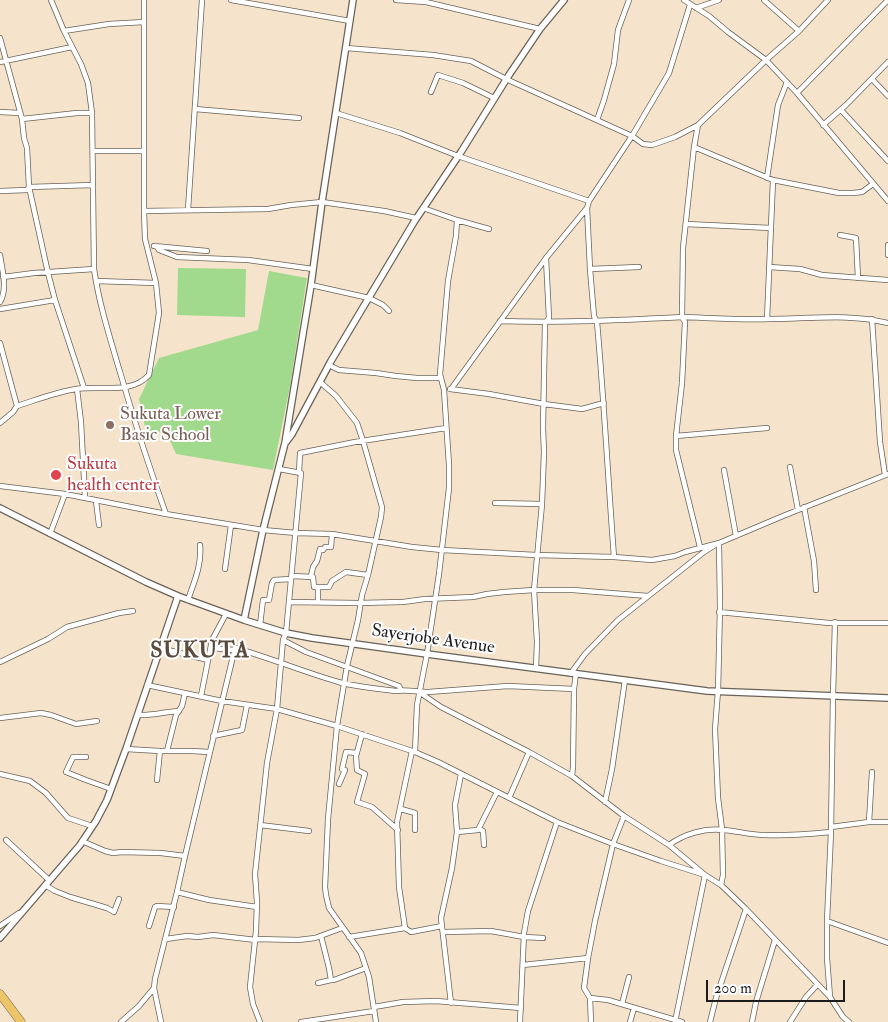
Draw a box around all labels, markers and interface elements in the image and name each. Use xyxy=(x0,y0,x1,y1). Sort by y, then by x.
place label: Sukuta Lower Basic School xyxy=(120,404,221,446)
marker: Sukuta Lower Basic School xyxy=(104,419,116,431)
place label: Sukuta health center xyxy=(67,454,159,496)
marker: Sukuta health center xyxy=(49,468,63,482)
street label: Sayerjobe Avenue xyxy=(370,621,496,659)
district label: SUKUTA xyxy=(149,639,251,665)
scale bar xyxy=(708,970,847,1002)
text: 200 m xyxy=(714,979,752,998)

